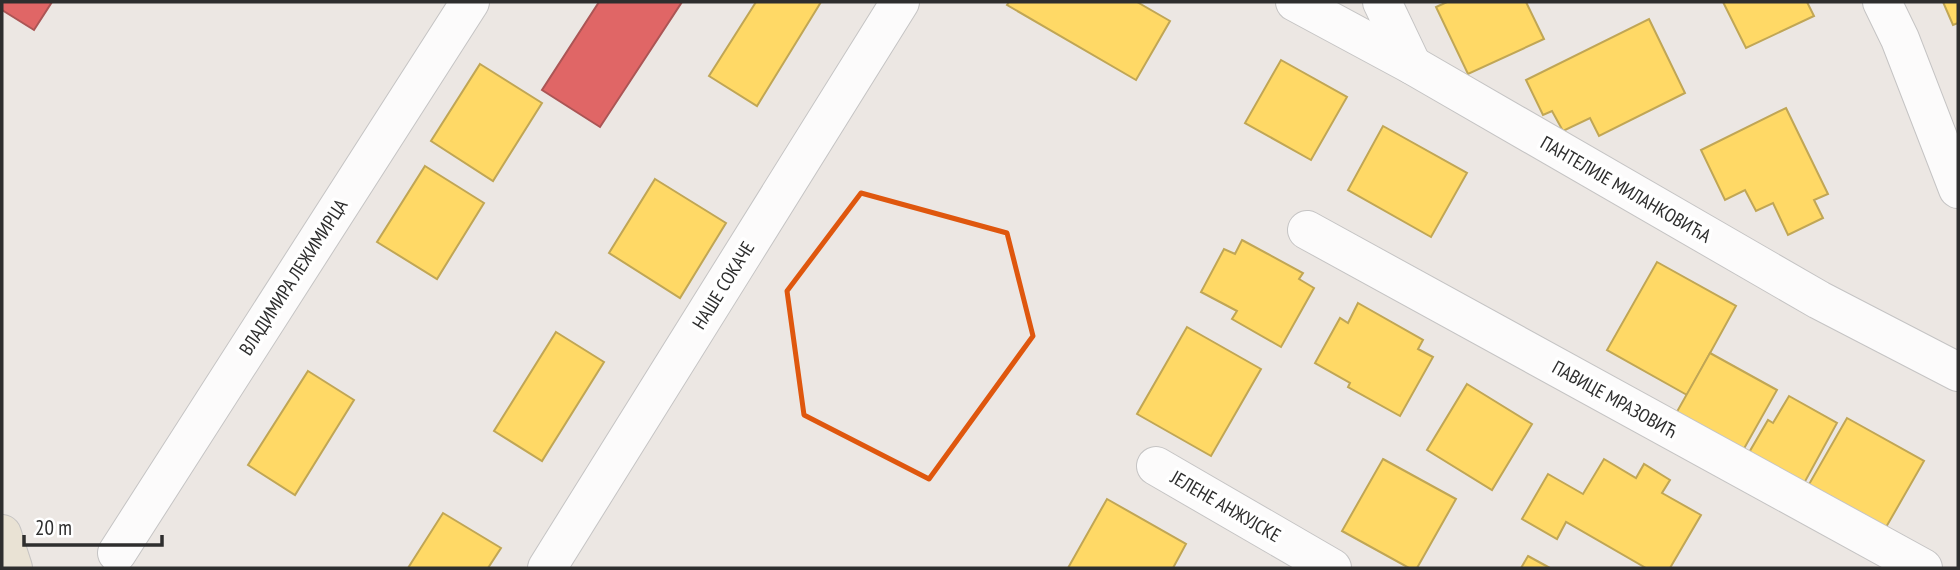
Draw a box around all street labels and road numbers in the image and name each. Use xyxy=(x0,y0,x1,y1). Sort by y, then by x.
street label: ПАНТЕЛИЈЕ МИЛАНКОВИЋА xyxy=(1536,130,1716,248)
street label: ВЛАДИМИРА ЛЕЖИМИРЦА xyxy=(234,194,352,360)
street label: НАШЕ СОКАЧЕ xyxy=(687,237,759,333)
street label: ПАВИЦЕ МРАЗОВИЋ xyxy=(1548,355,1682,443)
street label: ЈЕЛЕНЕ АНЖУЈСКЕ xyxy=(1166,464,1285,547)

